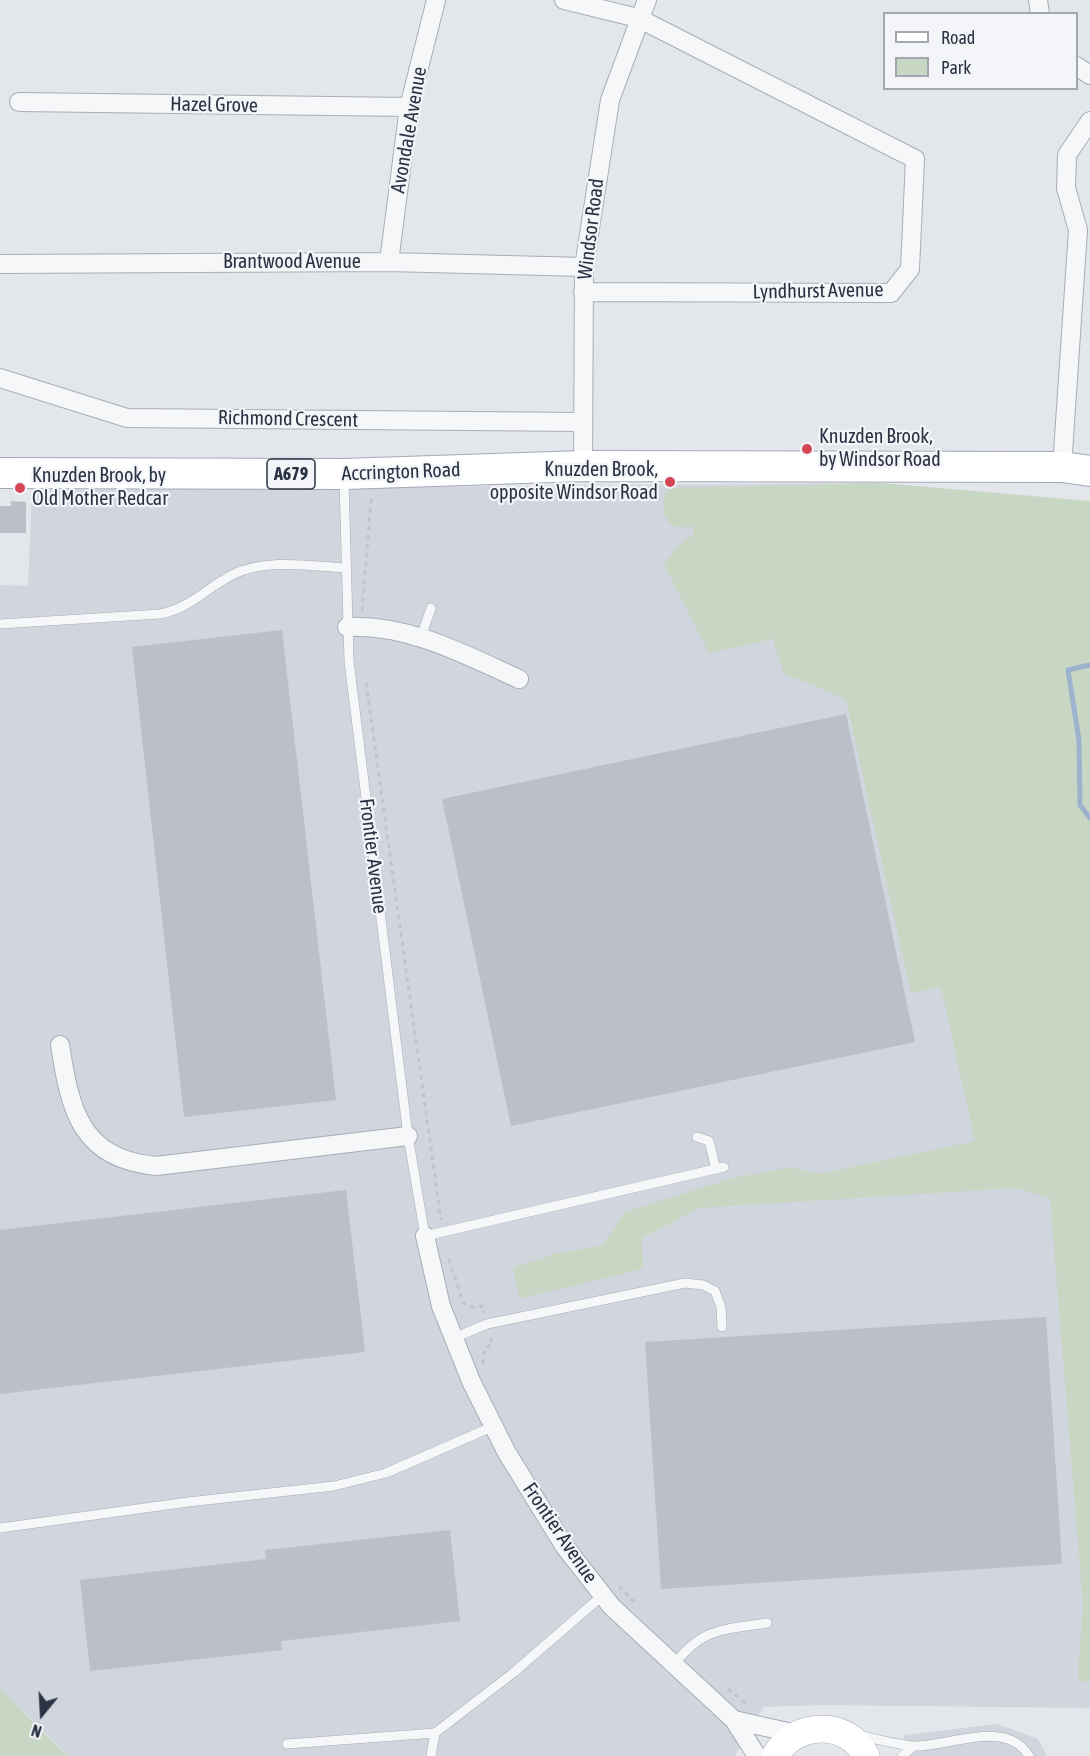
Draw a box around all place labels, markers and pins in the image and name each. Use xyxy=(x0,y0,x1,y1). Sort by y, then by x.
place label: Knuzden Brook, by Windsor Road xyxy=(819,425,941,472)
marker: Knuzden Brook, by Windsor Road xyxy=(800,442,814,456)
place label: Knuzden Brook, opposite Windsor Road xyxy=(490,458,658,505)
place label: Knuzden Brook, by Old Mother Redcar xyxy=(32,464,168,511)
marker: Knuzden Brook, opposite Windsor Road xyxy=(663,475,677,489)
marker: Knuzden Brook, by Old Mother Redcar xyxy=(13,481,27,495)

